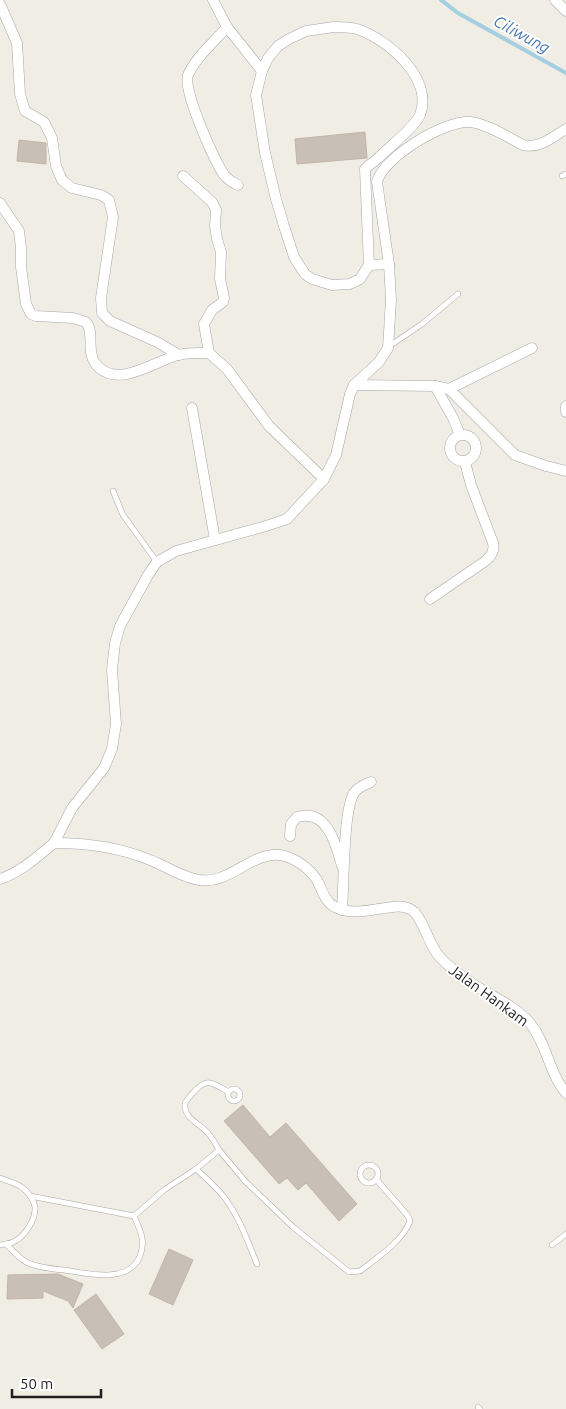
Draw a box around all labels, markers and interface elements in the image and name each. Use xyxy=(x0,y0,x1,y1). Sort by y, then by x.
water label: Ciliwung xyxy=(491,11,553,57)
street label: Jalan Hankam xyxy=(446,961,532,1029)
scale bar xyxy=(12,1366,101,1398)
text: 50 m xyxy=(20,1375,53,1392)

